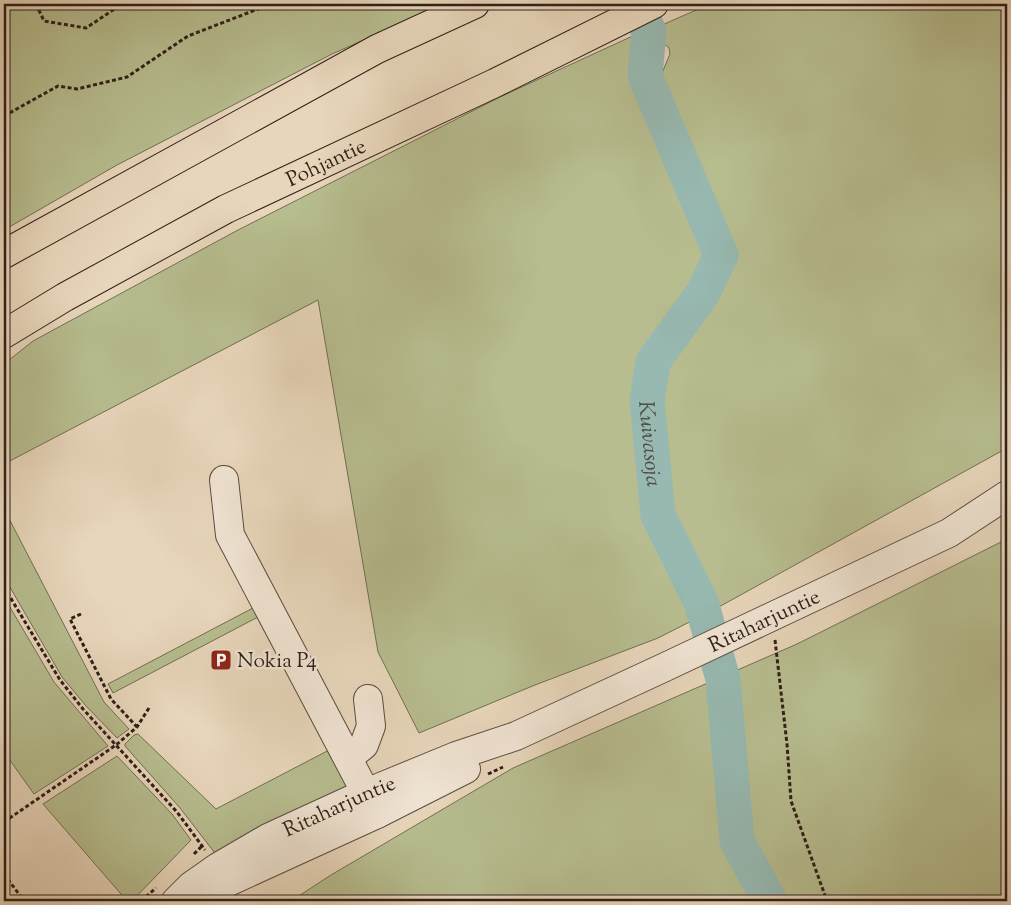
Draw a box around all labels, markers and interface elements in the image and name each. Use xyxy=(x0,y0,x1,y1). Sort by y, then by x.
street label: Pohjantie xyxy=(282,132,372,196)
water label: Kuivasoja xyxy=(628,399,668,488)
street label: Ritaharjuntie xyxy=(704,583,826,661)
place label: Nokia P4 xyxy=(237,647,317,677)
parking icon: Nokia P4 xyxy=(209,648,233,672)
street label: Ritaharjuntie xyxy=(279,769,401,846)

